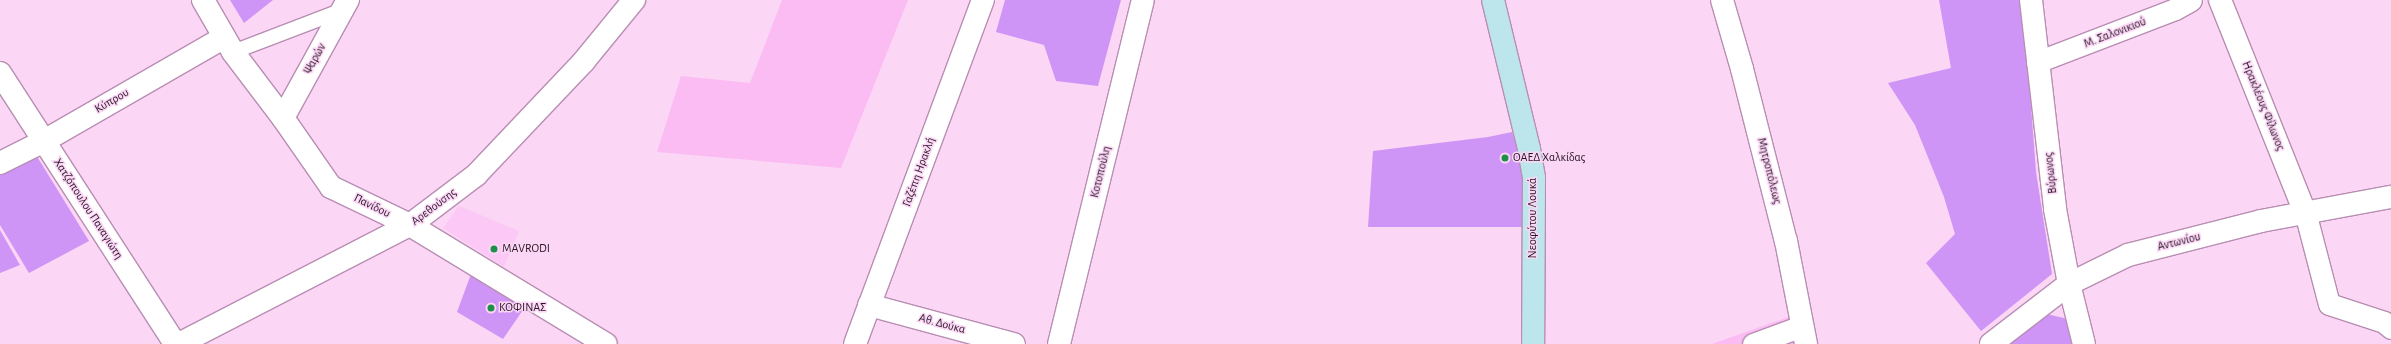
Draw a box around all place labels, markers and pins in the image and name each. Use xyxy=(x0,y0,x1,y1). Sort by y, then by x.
place label: ΟΑΕΔ Χαλκίδας xyxy=(1513,151,1585,165)
marker: ΟΑΕΔ Χαλκίδας xyxy=(1500,153,1510,163)
place label: MAVRODI xyxy=(502,242,550,256)
marker: MAVRODI xyxy=(489,244,499,254)
place label: ΚΟΦΙΝΑΣ xyxy=(499,301,546,315)
marker: ΚΟΦΙΝΑΣ xyxy=(486,303,496,313)

